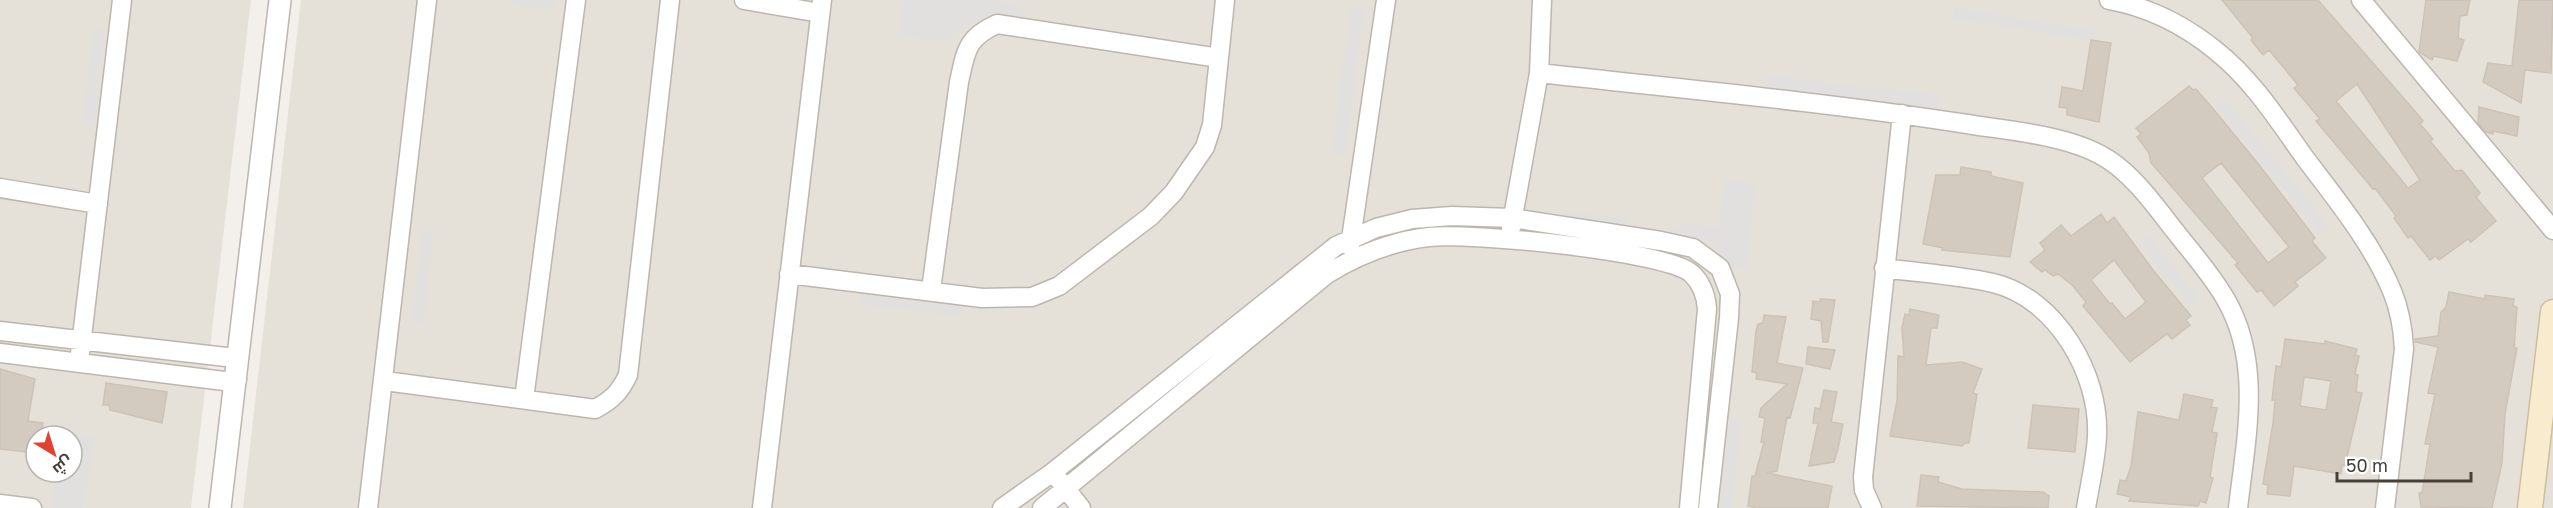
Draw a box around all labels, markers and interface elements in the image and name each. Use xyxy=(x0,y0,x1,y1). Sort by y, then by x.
north arrow xyxy=(24,424,84,484)
scale bar xyxy=(2337,445,2470,483)
text: ش xyxy=(49,452,77,480)
text: 50 m xyxy=(2346,454,2388,476)

